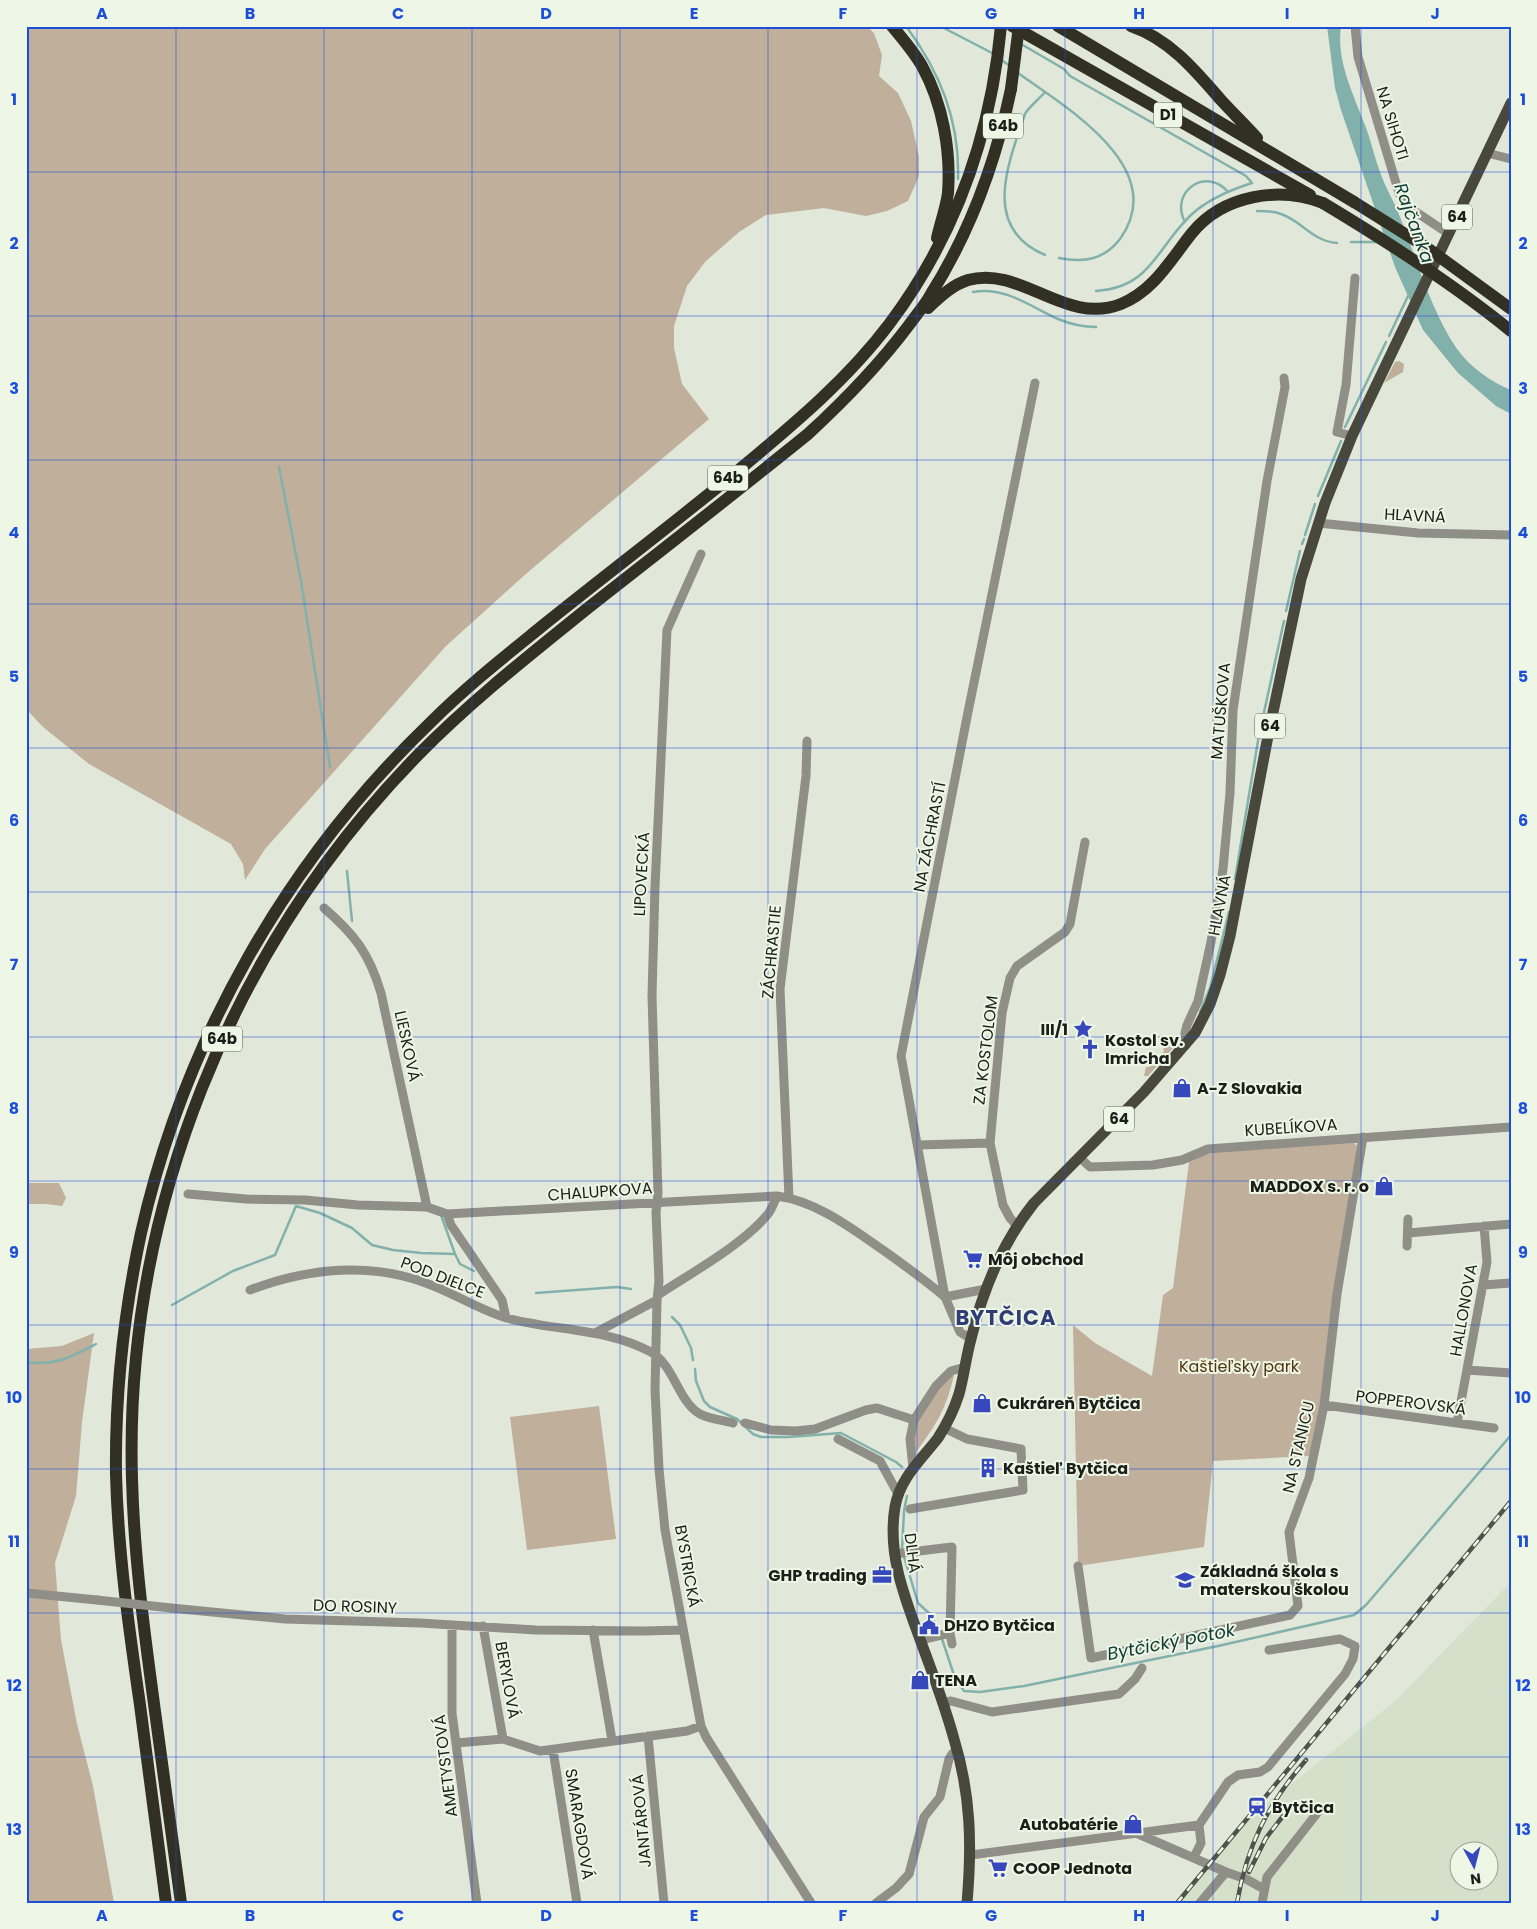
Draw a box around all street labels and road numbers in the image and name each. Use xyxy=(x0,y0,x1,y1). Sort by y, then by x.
street label: NA SIHOTI xyxy=(1370,84,1415,163)
road number: D1 xyxy=(1154,102,1182,128)
road number: 64b xyxy=(983,114,1023,138)
road number: 64 xyxy=(1442,204,1472,230)
road number: 64b xyxy=(708,466,748,490)
street label: HLAVNÁ xyxy=(1384,502,1447,529)
street label: MATUŠKOVA xyxy=(1205,661,1236,760)
road number: 64 xyxy=(1255,714,1285,738)
street label: NA ZÁCHRASTÍ xyxy=(908,780,951,894)
street label: LIPOVECKÁ xyxy=(628,831,655,917)
street label: HLAVNÁ xyxy=(1202,872,1237,938)
street label: ZÁCHRASTIE xyxy=(756,904,787,1000)
street label: ZA KOSTOLOM xyxy=(967,994,1004,1106)
street label: LIESKOVÁ xyxy=(389,1008,426,1084)
road number: 64b xyxy=(202,1026,242,1052)
road number: 64 xyxy=(1104,1106,1134,1132)
street label: KUBELÍKOVA xyxy=(1244,1113,1338,1142)
street label: CHALUPKOVA xyxy=(547,1176,653,1207)
street label: POD DIELCE xyxy=(397,1251,488,1304)
street label: HALLONOVA xyxy=(1444,1262,1483,1358)
street label: POPPEROVSKÁ xyxy=(1354,1384,1468,1421)
street label: NA STANICU xyxy=(1277,1399,1320,1495)
street label: BYSTRICKÁ xyxy=(669,1523,706,1609)
street label: DLHÁ xyxy=(899,1532,926,1575)
street label: DO ROSINY xyxy=(312,1594,398,1619)
street label: BERYLOVÁ xyxy=(489,1640,526,1721)
street label: AMETYSTOVÁ xyxy=(428,1713,463,1818)
street label: SMARAGDOVÁ xyxy=(559,1767,600,1882)
street label: JANTÁROVÁ xyxy=(626,1773,657,1869)

